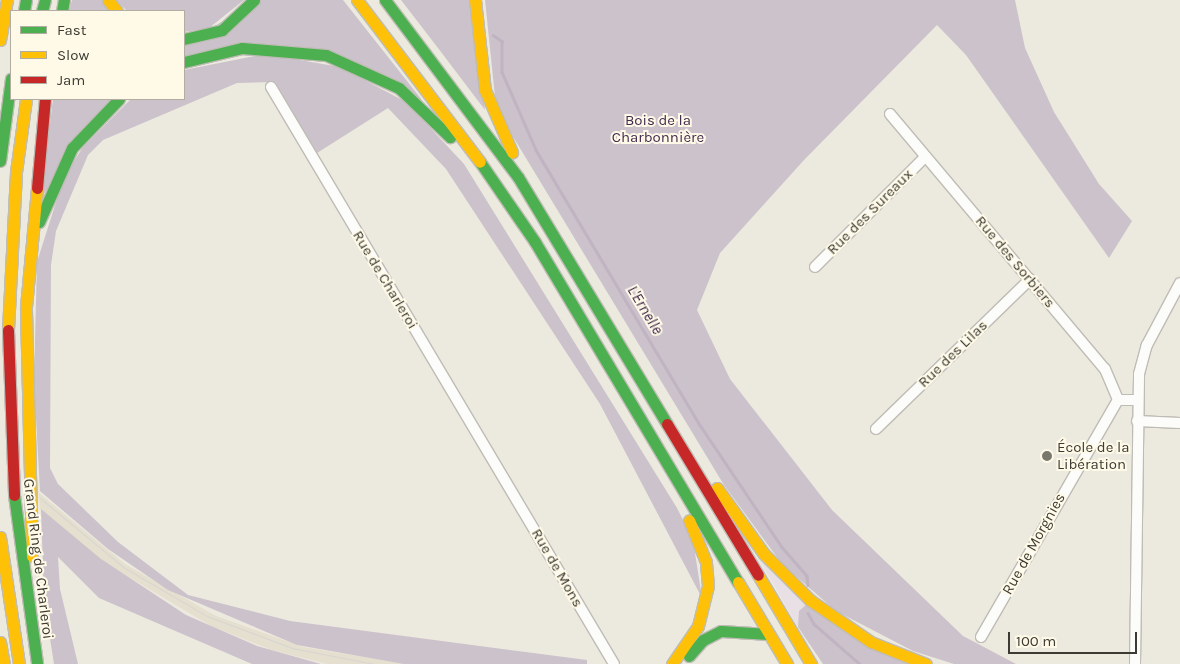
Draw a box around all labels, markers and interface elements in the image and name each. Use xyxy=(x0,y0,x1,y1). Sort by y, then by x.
legend xyxy=(10,10,185,100)
text: Fast xyxy=(57,21,86,39)
text: Slow xyxy=(57,46,89,64)
text: Jam xyxy=(57,71,85,89)
park label: Bois de la Charbonnière xyxy=(612,111,704,146)
street label: Rue des Sureaux xyxy=(823,165,917,259)
street label: Rue des Sorbiers xyxy=(971,212,1059,312)
street label: Rue de Charleroi xyxy=(349,228,421,332)
water label: L'Ernelle xyxy=(623,282,667,338)
street label: Rue des Lilas xyxy=(915,316,991,392)
place label: École de la Libération xyxy=(1057,438,1129,473)
marker: École de la Libération xyxy=(1041,450,1053,462)
street label: Grand Ring de Charleroi xyxy=(19,478,57,640)
street label: Rue de Morgnies xyxy=(999,490,1069,598)
street label: Rue de Mons xyxy=(527,526,587,610)
scale bar xyxy=(1010,622,1139,654)
text: 100 m xyxy=(1016,632,1056,650)

